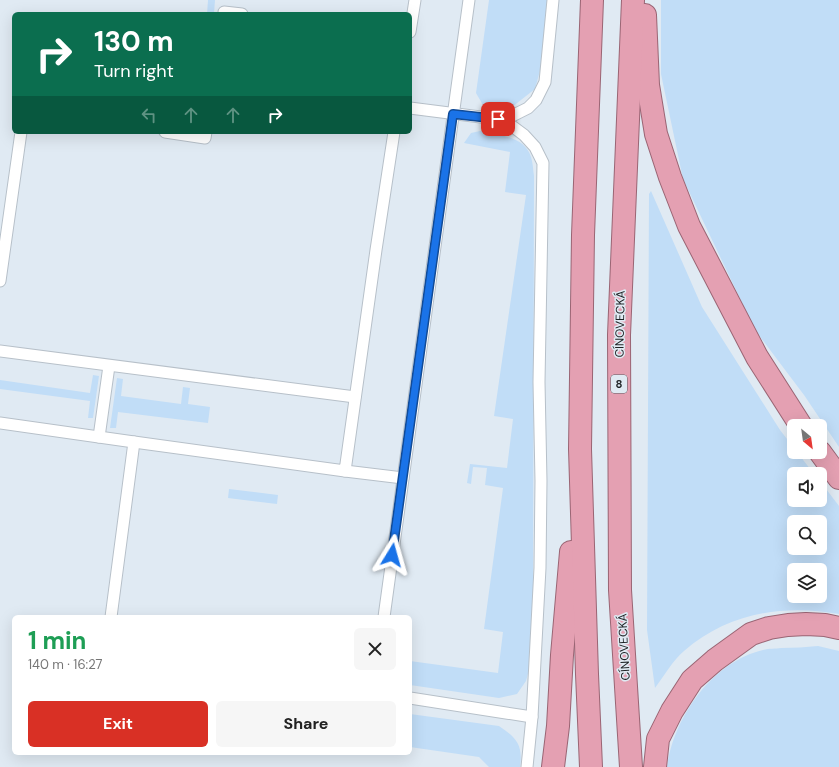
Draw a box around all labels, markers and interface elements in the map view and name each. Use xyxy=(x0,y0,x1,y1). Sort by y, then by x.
text: 130 m xyxy=(94,23,174,60)
icon: right xyxy=(28,28,80,80)
text: Turn right xyxy=(94,59,174,83)
pin xyxy=(481,102,515,136)
icon: left xyxy=(138,104,160,126)
icon: ahead xyxy=(180,104,202,126)
icon: ahead xyxy=(222,104,244,126)
icon: right xyxy=(264,104,286,126)
icon: arrive xyxy=(487,108,509,130)
street label: CÍNOVECKÁ xyxy=(611,290,629,358)
road number: 8 xyxy=(611,375,627,393)
north arrow xyxy=(787,419,827,459)
map controls xyxy=(787,419,827,603)
button: sound xyxy=(787,467,827,507)
button: search xyxy=(787,515,827,555)
position arrow xyxy=(371,534,413,576)
button: layers xyxy=(787,563,827,603)
street label: CÍNOVECKÁ xyxy=(614,613,634,681)
text: 1 min xyxy=(28,625,86,656)
button: close xyxy=(354,628,396,670)
text: 140 m · 16:27 xyxy=(28,656,102,673)
button: Exit xyxy=(28,701,208,747)
button: Share xyxy=(216,701,396,747)

